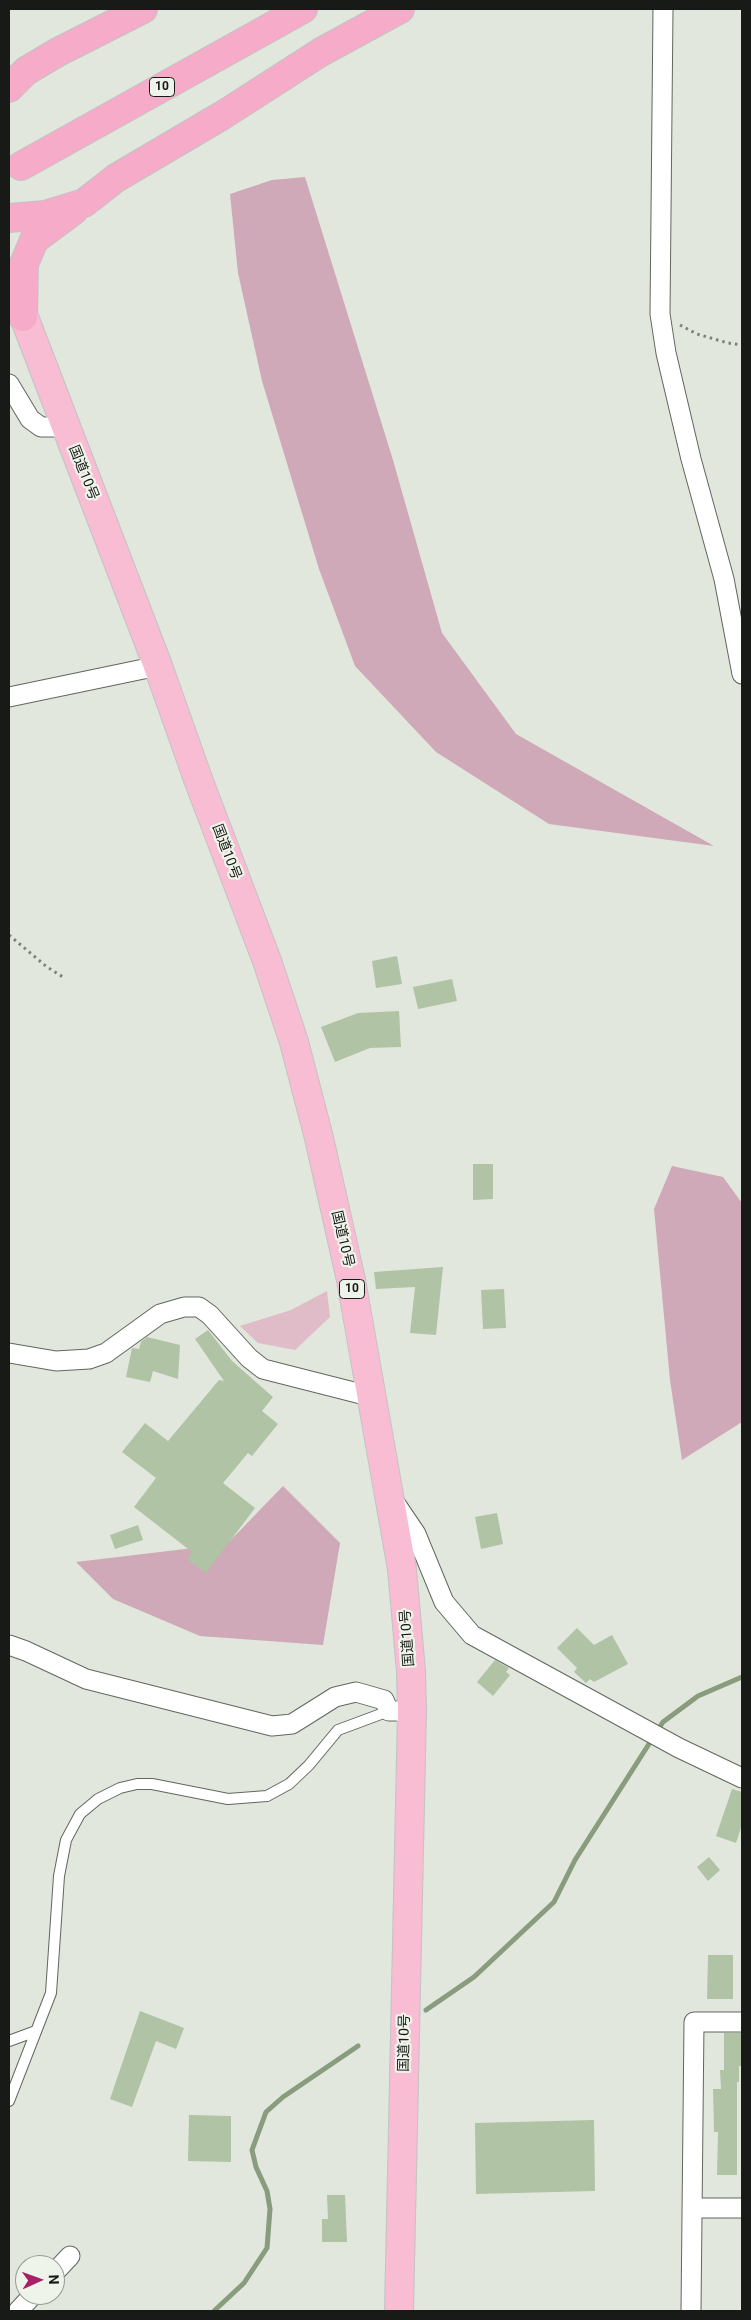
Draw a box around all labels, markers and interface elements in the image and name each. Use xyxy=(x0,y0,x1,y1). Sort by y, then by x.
road number: 10 xyxy=(150,77,174,96)
street label: 国道10号 xyxy=(64,443,102,503)
street label: 国道10号 xyxy=(208,822,244,882)
street label: 国道10号 xyxy=(327,1209,357,1269)
road number: 10 xyxy=(340,1280,364,1298)
street label: 国道10号 xyxy=(398,1609,418,1667)
street label: 国道10号 xyxy=(396,2014,414,2072)
north arrow xyxy=(15,2255,65,2305)
text: N xyxy=(46,2274,62,2285)

